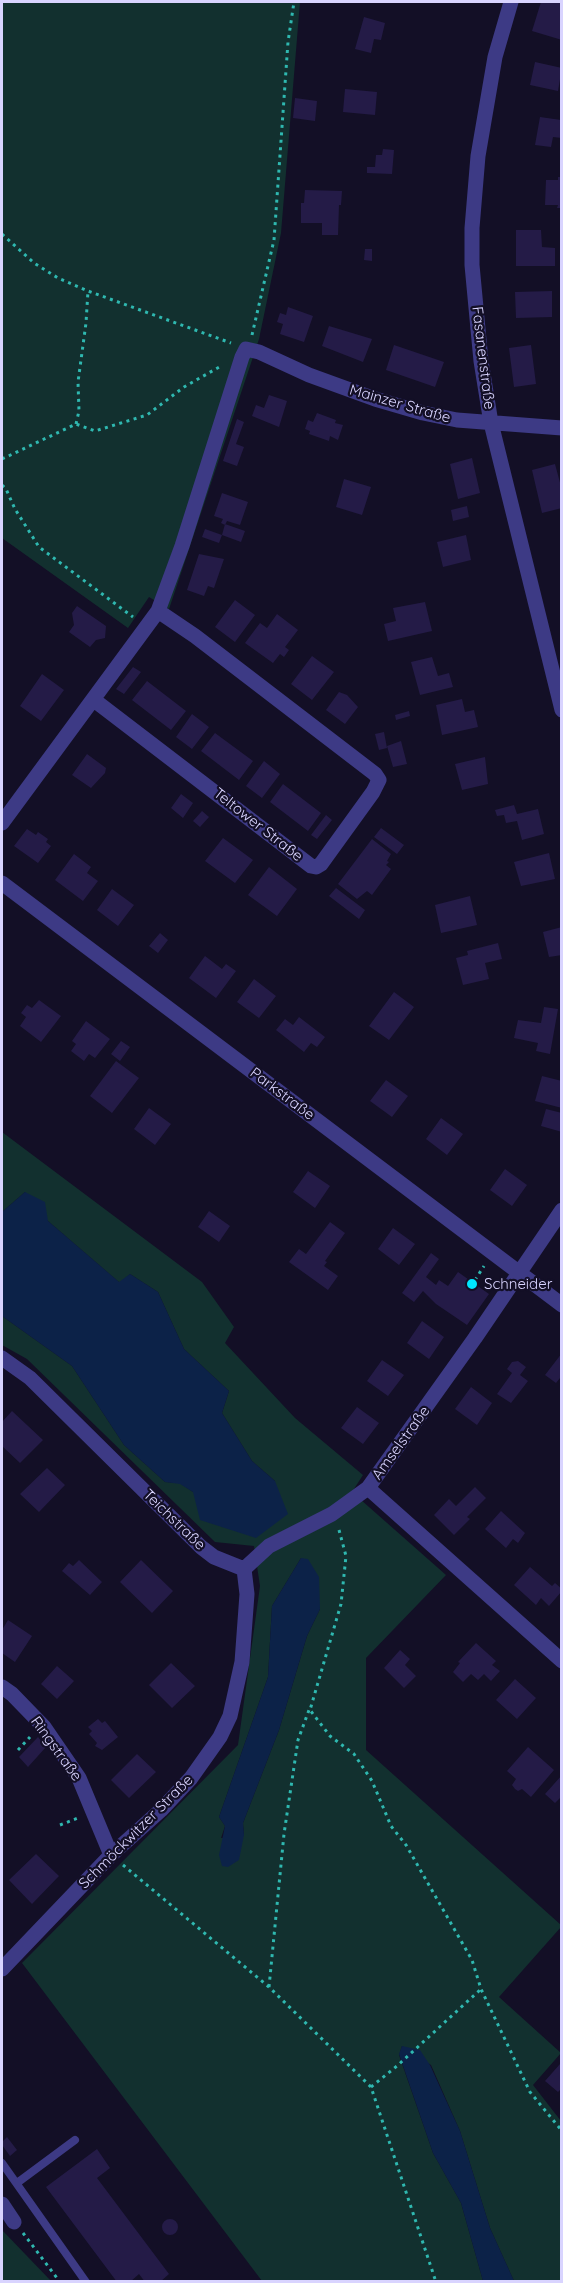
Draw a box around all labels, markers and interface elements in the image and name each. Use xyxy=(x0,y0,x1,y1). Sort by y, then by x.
street label: Fasanenstraße xyxy=(468,305,498,411)
street label: Mainzer Straße xyxy=(347,381,453,427)
street label: Teltower Straße xyxy=(210,784,306,866)
street label: Parkstraße xyxy=(246,1064,318,1124)
place label: Schneider xyxy=(484,1275,552,1293)
marker: Schneider xyxy=(465,1277,479,1291)
street label: Amselstraße xyxy=(368,1403,434,1483)
street label: Teichstraße xyxy=(139,1486,209,1554)
street label: Ringstraße xyxy=(27,1713,85,1785)
street label: Schmöckwitzer Straße xyxy=(75,1771,197,1893)

